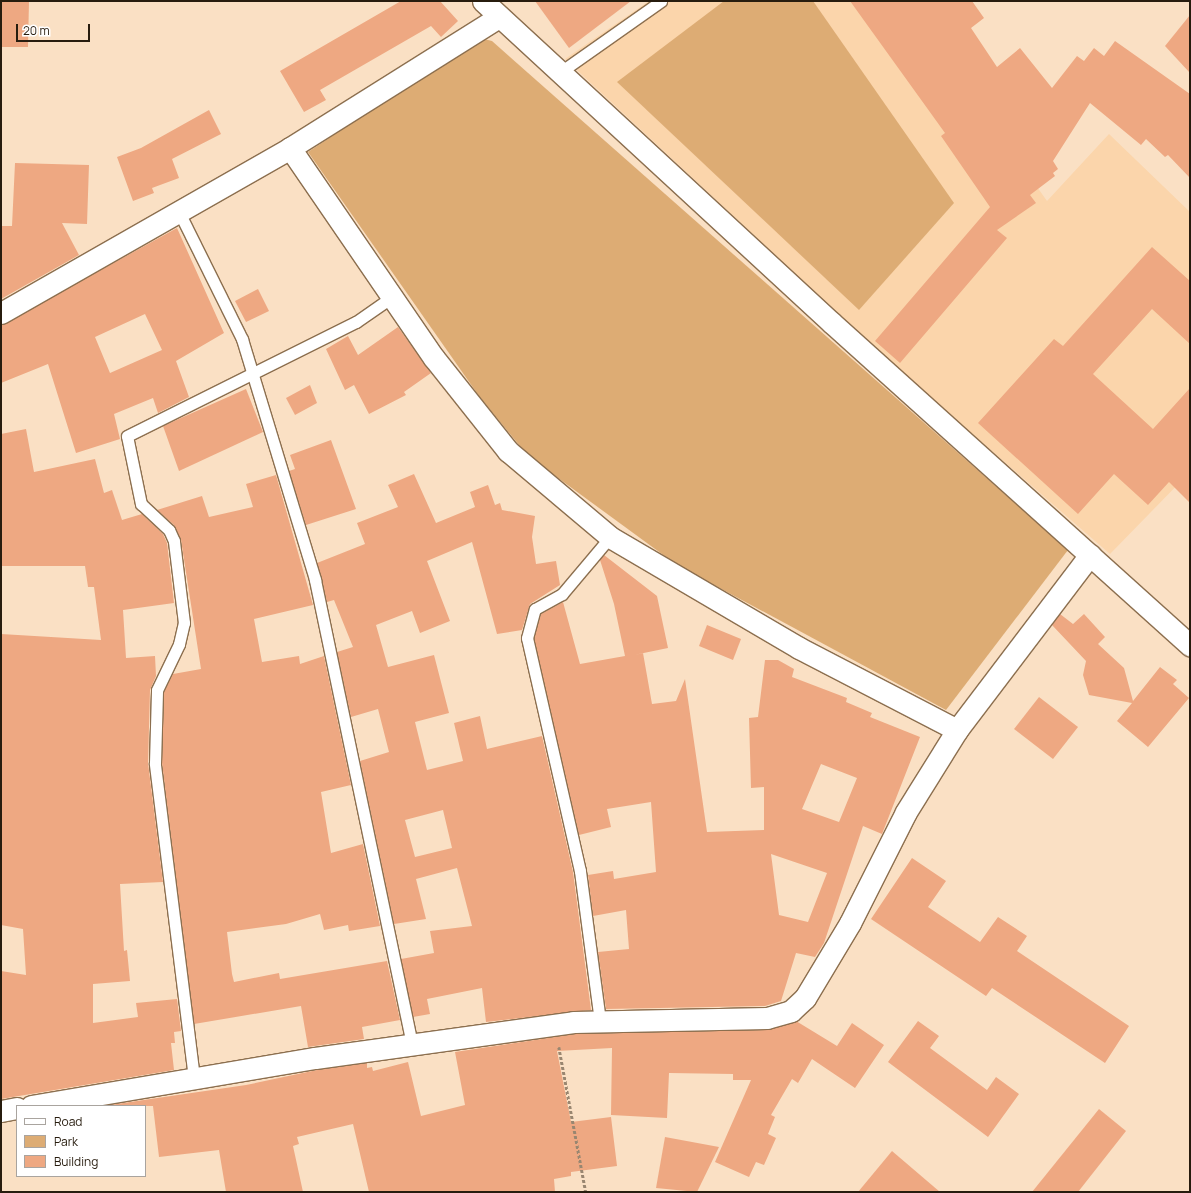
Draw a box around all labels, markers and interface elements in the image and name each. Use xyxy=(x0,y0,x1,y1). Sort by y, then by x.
scale bar xyxy=(18,16,92,42)
text: 20 m xyxy=(23,22,50,39)
legend xyxy=(16,1105,146,1177)
text: Road xyxy=(54,1113,82,1130)
text: Park xyxy=(54,1133,78,1150)
text: Building xyxy=(54,1153,98,1170)

